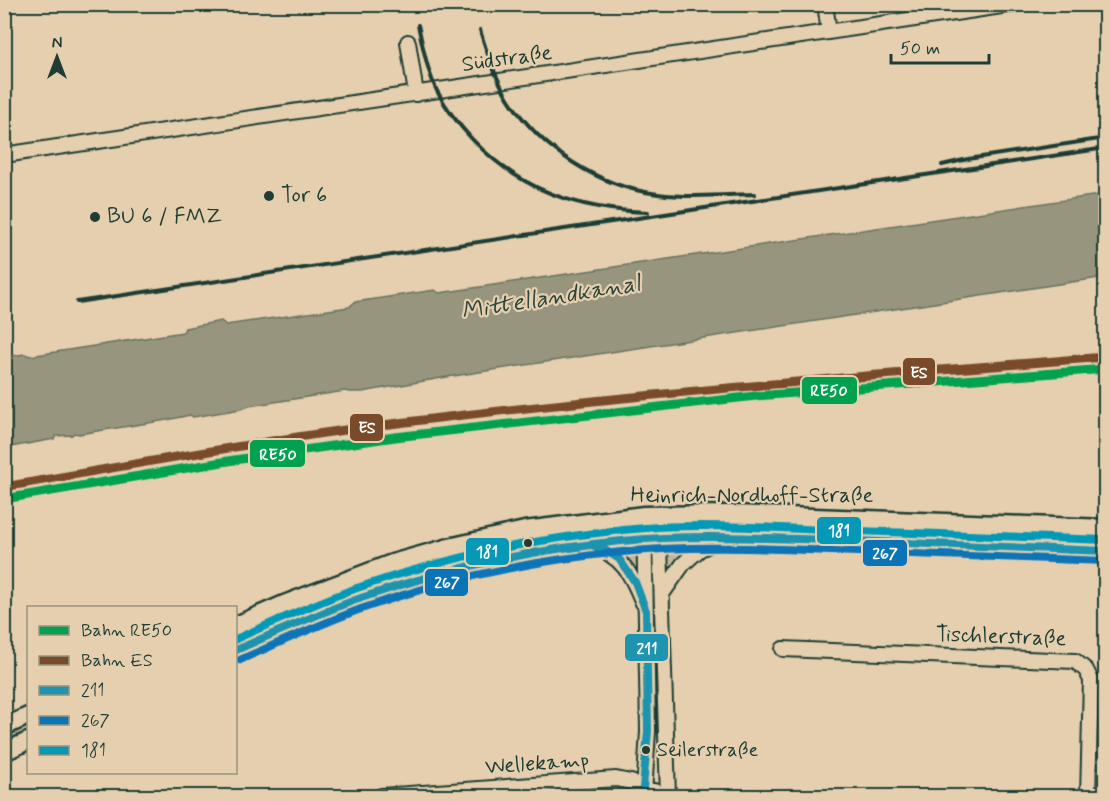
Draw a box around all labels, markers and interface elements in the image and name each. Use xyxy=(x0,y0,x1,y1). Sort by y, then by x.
north arrow xyxy=(27,27,87,87)
scale bar xyxy=(891,27,988,65)
text: N xyxy=(52,33,62,54)
text: 50 m xyxy=(900,37,940,61)
street label: Südstraße xyxy=(460,39,554,79)
place label: Tor 6 xyxy=(281,182,327,210)
marker: Tor 6 xyxy=(262,189,276,203)
place label: BU 6 / FMZ xyxy=(107,203,222,231)
marker: BU 6 / FMZ xyxy=(88,210,102,224)
water label: Mittellandkanal xyxy=(459,268,645,327)
line badge: ES xyxy=(902,357,936,386)
text: ES xyxy=(910,363,928,384)
line badge: RE50 xyxy=(801,376,858,405)
text: RE50 xyxy=(810,381,848,402)
line badge: ES xyxy=(349,413,384,442)
text: ES xyxy=(358,418,376,439)
line badge: RE50 xyxy=(249,439,306,468)
text: RE50 xyxy=(259,445,297,466)
street label: Heinrich-Nordhoff-Straße xyxy=(631,482,874,510)
line badge: 181 xyxy=(816,516,862,545)
text: 181 xyxy=(828,521,850,542)
line badge: 181 xyxy=(465,537,510,566)
unlabelled marker xyxy=(522,537,534,549)
line badge: 267 xyxy=(862,539,908,567)
text: 181 xyxy=(476,542,498,563)
text: 267 xyxy=(872,544,898,565)
line badge: 267 xyxy=(424,568,469,597)
text: 267 xyxy=(434,573,460,594)
legend xyxy=(27,606,237,774)
text: Bahn RE50 xyxy=(81,619,172,643)
street label: Tischlerstraße xyxy=(935,621,1067,653)
line badge: 211 xyxy=(624,633,669,662)
text: 211 xyxy=(637,639,657,660)
text: Bahn ES xyxy=(81,649,153,673)
text: 211 xyxy=(81,679,105,703)
text: 267 xyxy=(81,709,110,733)
place label: Seilerstraße xyxy=(657,737,758,764)
text: 181 xyxy=(81,739,106,763)
marker: Seilerstraße xyxy=(640,744,652,756)
street label: Wellekamp xyxy=(484,746,590,782)

